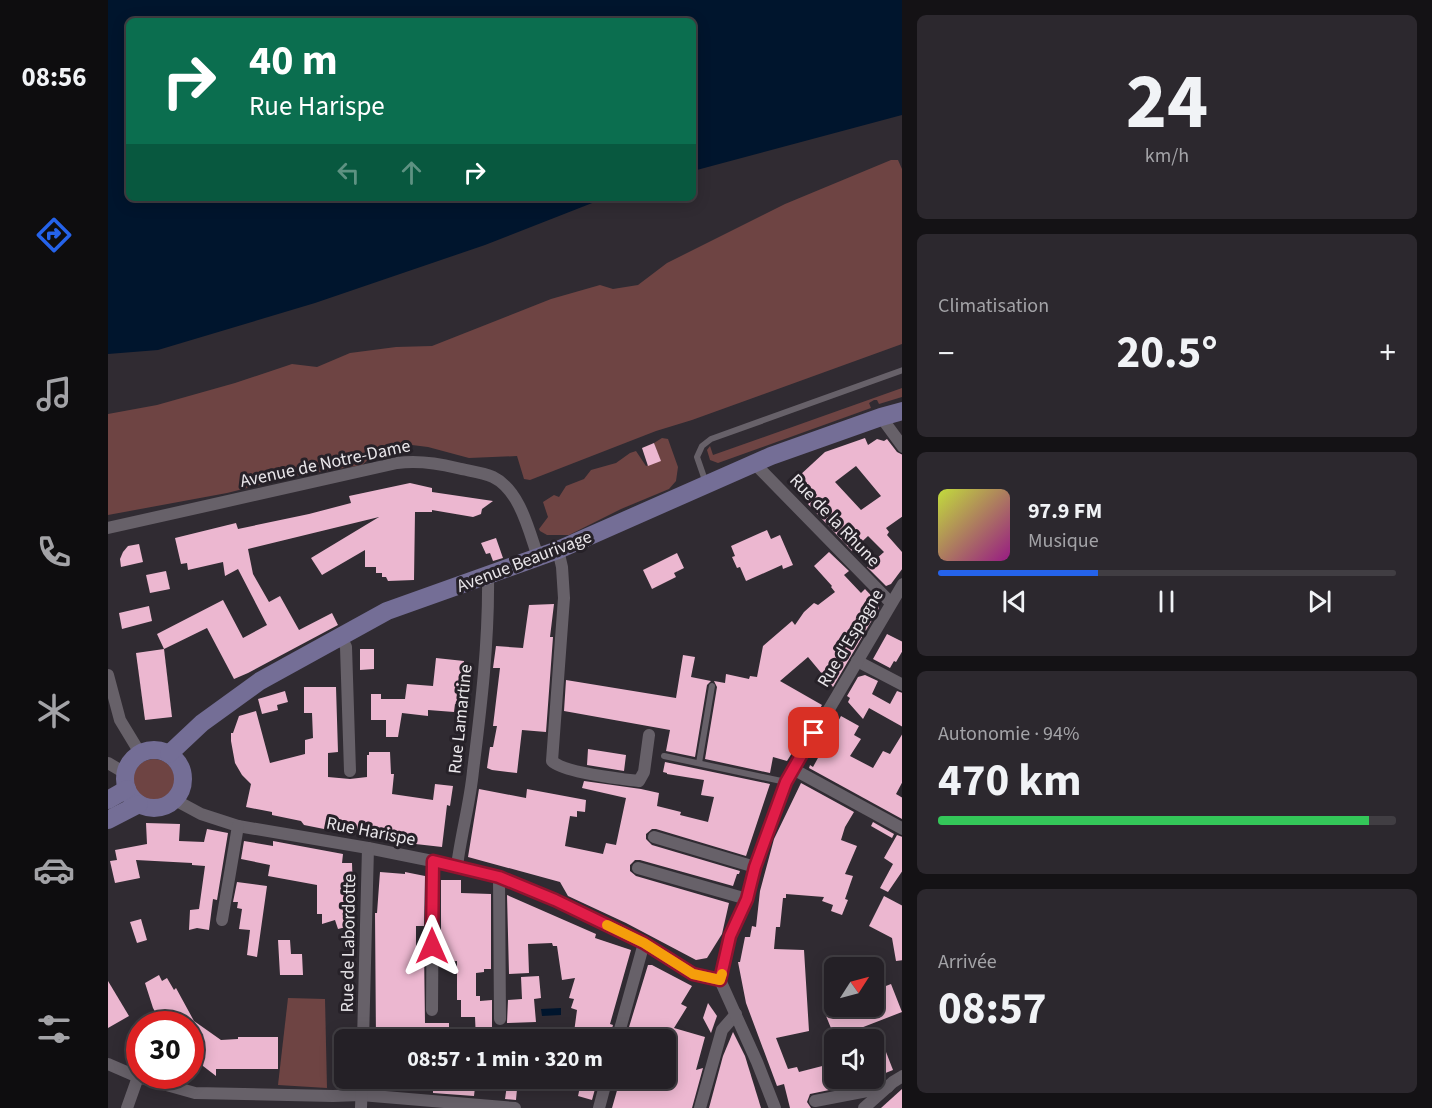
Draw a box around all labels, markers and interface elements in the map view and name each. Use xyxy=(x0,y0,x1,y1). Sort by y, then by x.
text: 40 m xyxy=(249,31,338,91)
icon: right xyxy=(150,42,228,120)
text: 24 xyxy=(1126,47,1208,158)
text: 08:56 xyxy=(21,58,87,97)
text: Rue Harispe xyxy=(249,87,385,126)
text: km/h xyxy=(1145,142,1189,170)
icon: left xyxy=(332,156,365,189)
icon: ahead xyxy=(395,156,428,189)
icon: right xyxy=(458,156,491,189)
icon: directions xyxy=(33,214,75,256)
text: Climatisation xyxy=(938,292,1049,320)
text: 20.5° xyxy=(1116,321,1218,385)
text: − xyxy=(938,330,954,377)
text: + xyxy=(1380,330,1396,377)
icon: music xyxy=(33,373,75,415)
street label: Avenue de Notre-Dame xyxy=(238,433,413,494)
street label: Rue de la Rhune xyxy=(784,468,886,573)
text: 97.9 FM xyxy=(1028,495,1102,527)
street label: Avenue Beaurivage xyxy=(453,524,595,599)
text: Musique xyxy=(1028,527,1099,555)
icon: phone xyxy=(33,531,75,573)
street label: Rue d'Espagne xyxy=(811,584,890,692)
icon: previous xyxy=(998,585,1031,618)
icon: pause xyxy=(1150,585,1183,618)
icon: next xyxy=(1303,585,1336,618)
street label: Rue Lamartine xyxy=(442,663,479,775)
icon: climate xyxy=(33,690,75,732)
pin xyxy=(788,707,839,758)
icon: arrive xyxy=(797,716,830,749)
text: Autonomie · 94% xyxy=(938,720,1079,748)
text: 470 km xyxy=(938,749,1082,813)
street label: Rue Harispe xyxy=(324,811,418,852)
icon: car xyxy=(33,849,75,891)
street label: Rue de Labordotte xyxy=(335,873,362,1013)
position arrow xyxy=(400,914,464,978)
text: Arrivée xyxy=(938,948,997,976)
north arrow xyxy=(824,957,884,1017)
map controls xyxy=(824,957,884,1089)
text: 08:57 xyxy=(938,977,1047,1041)
icon: filters xyxy=(33,1008,75,1050)
speed limit sign: 30 xyxy=(126,1011,204,1089)
button: sound xyxy=(824,1029,884,1089)
text: 08:57 · 1 min · 320 m xyxy=(407,1043,603,1075)

